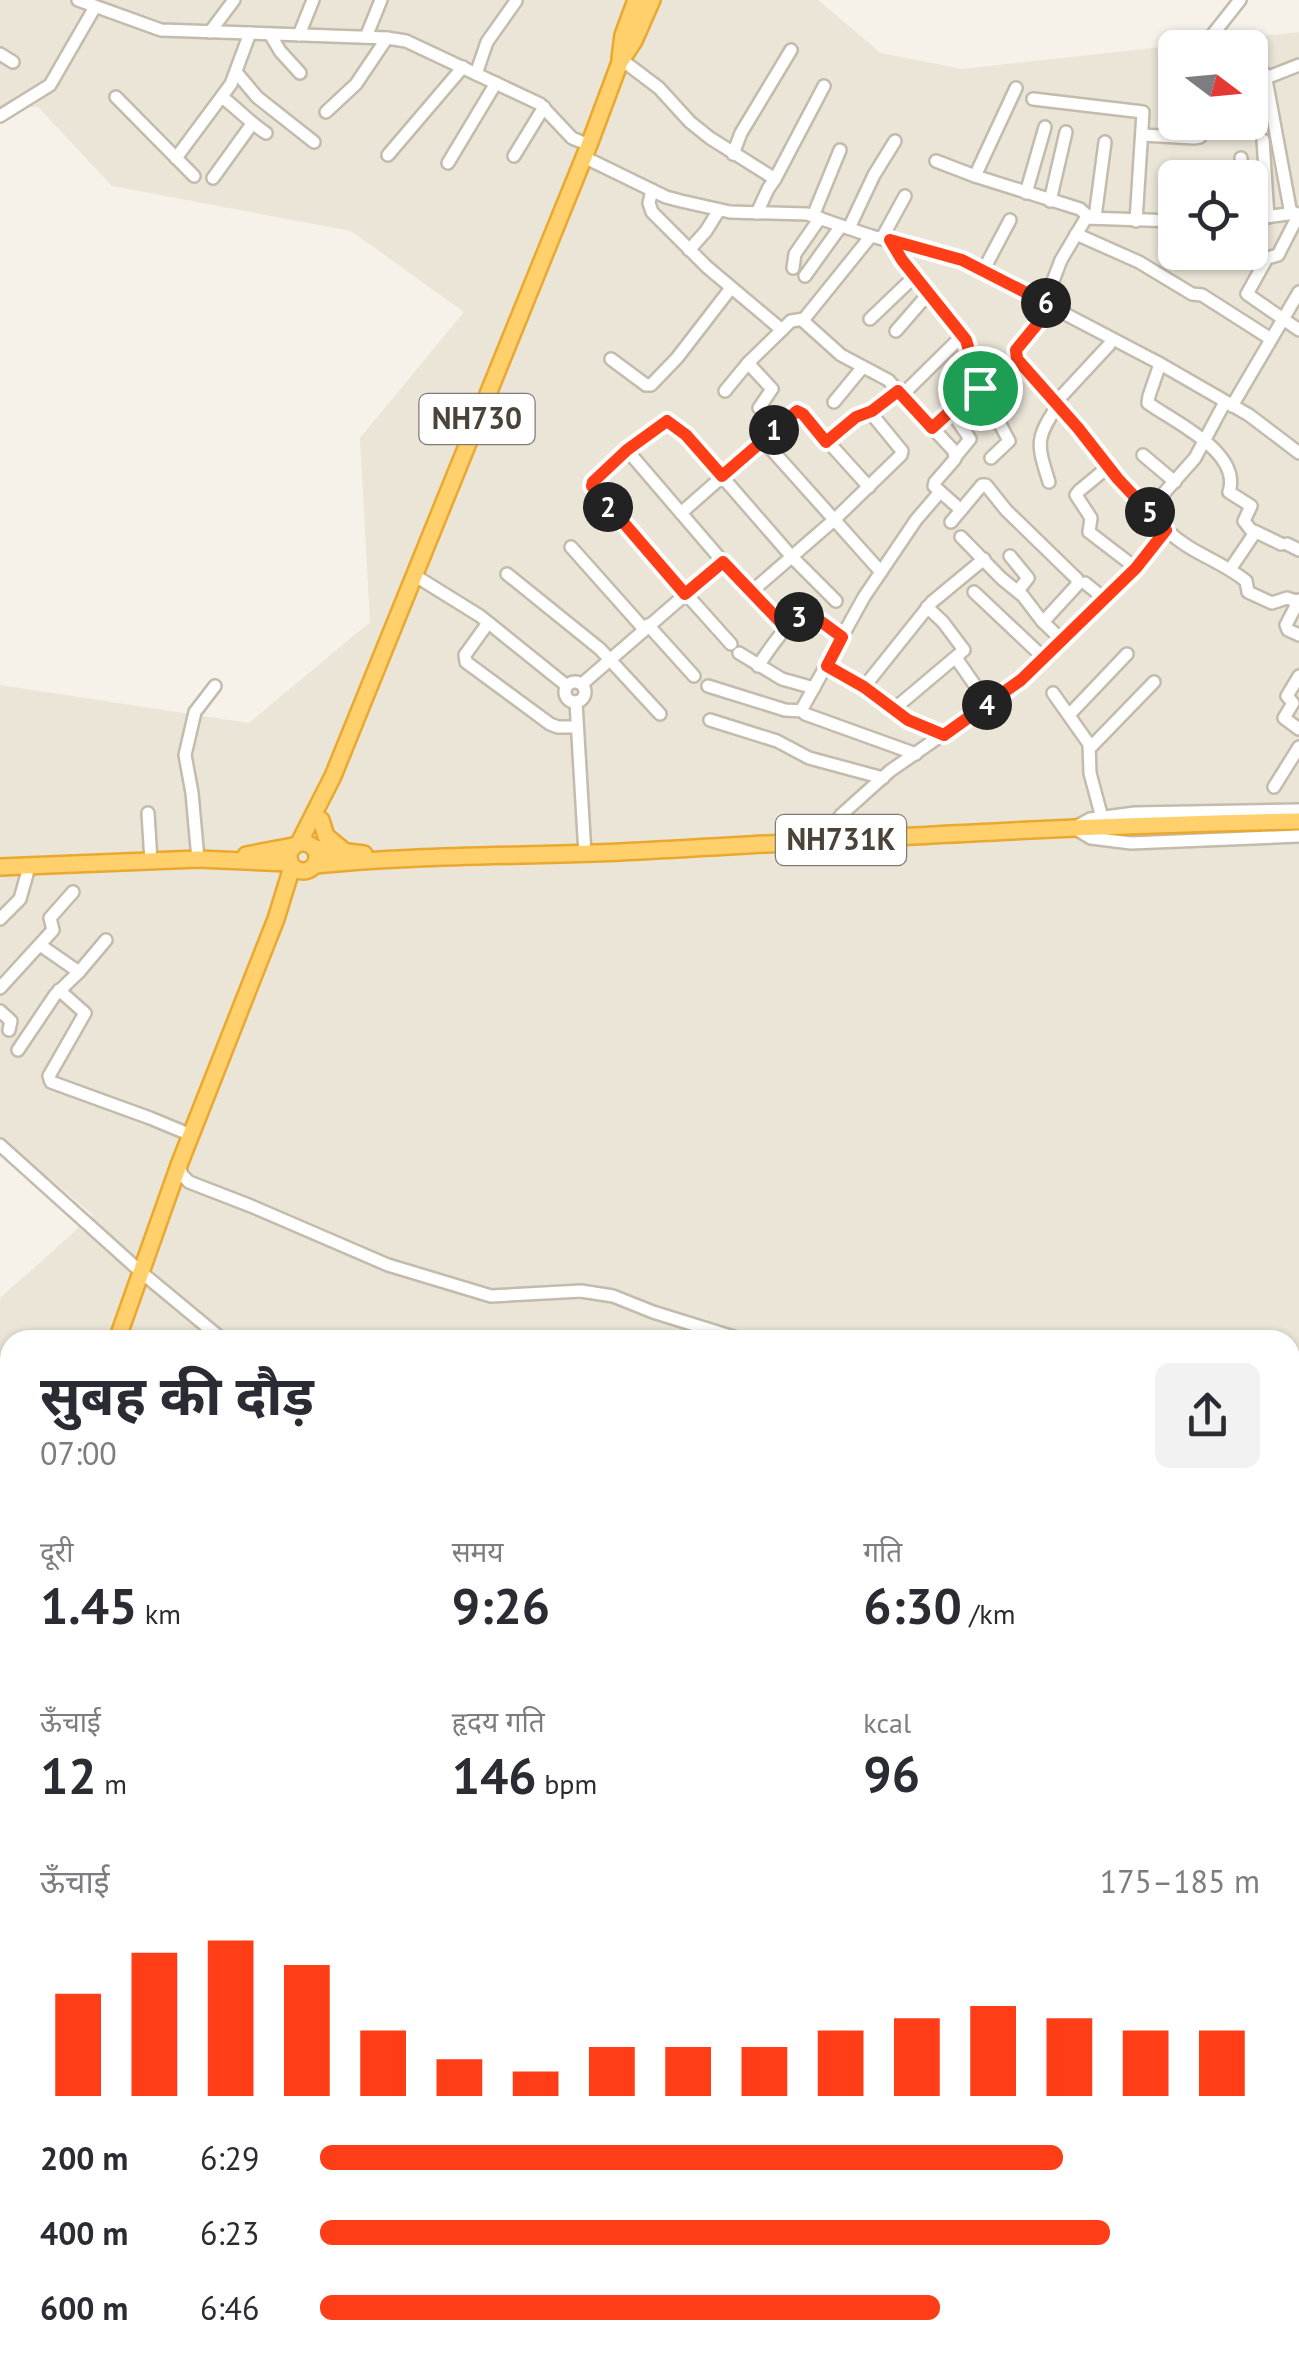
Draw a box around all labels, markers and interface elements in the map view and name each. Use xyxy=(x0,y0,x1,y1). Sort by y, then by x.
north arrow xyxy=(1158,30,1268,140)
map controls xyxy=(1158,30,1268,270)
button: locate xyxy=(1158,160,1268,270)
pin: 6 xyxy=(1021,278,1071,328)
text: 6 xyxy=(1038,284,1054,321)
pin xyxy=(938,346,1023,431)
icon: arrive xyxy=(953,361,1008,416)
road number: NH730 xyxy=(420,394,534,444)
pin: 1 xyxy=(749,405,799,455)
text: 1 xyxy=(766,411,782,448)
pin: 2 xyxy=(583,482,633,532)
pin: 5 xyxy=(1125,487,1175,537)
text: 2 xyxy=(600,488,616,525)
text: 5 xyxy=(1142,493,1158,530)
pin: 3 xyxy=(774,592,824,642)
text: 3 xyxy=(791,598,807,635)
pin: 4 xyxy=(962,680,1012,730)
text: 4 xyxy=(979,686,995,723)
road number: NH731K xyxy=(776,815,906,865)
text: सुबह की दौड़ xyxy=(40,1359,314,1430)
button: share xyxy=(1155,1363,1260,1468)
text: 07:00 xyxy=(40,1432,117,1474)
text: दूरी xyxy=(40,1533,74,1570)
text: समय xyxy=(452,1533,504,1570)
text: गति xyxy=(863,1533,902,1570)
text: 1.45 xyxy=(40,1573,137,1638)
text: 9:26 xyxy=(452,1573,550,1638)
text: 6:30 xyxy=(863,1573,962,1638)
text: km xyxy=(137,1595,181,1632)
text: /km xyxy=(962,1595,1015,1632)
text: ऊँचाई xyxy=(40,1703,101,1740)
text: हृदय गति xyxy=(452,1703,545,1740)
text: kcal xyxy=(863,1704,911,1741)
text: 96 xyxy=(863,1741,920,1806)
text: 12 xyxy=(40,1743,97,1808)
text: 146 xyxy=(452,1743,537,1808)
text: m xyxy=(97,1765,127,1802)
text: bpm xyxy=(537,1765,597,1802)
text: ऊँचाई xyxy=(40,1860,109,1902)
text: 175–185 m xyxy=(1100,1860,1260,1902)
text: 200 m xyxy=(40,2137,128,2179)
text: 6:29 xyxy=(200,2137,259,2179)
text: 400 m xyxy=(40,2212,128,2254)
text: 6:23 xyxy=(200,2212,259,2254)
text: 600 m xyxy=(40,2287,128,2329)
text: 6:46 xyxy=(200,2287,259,2329)

